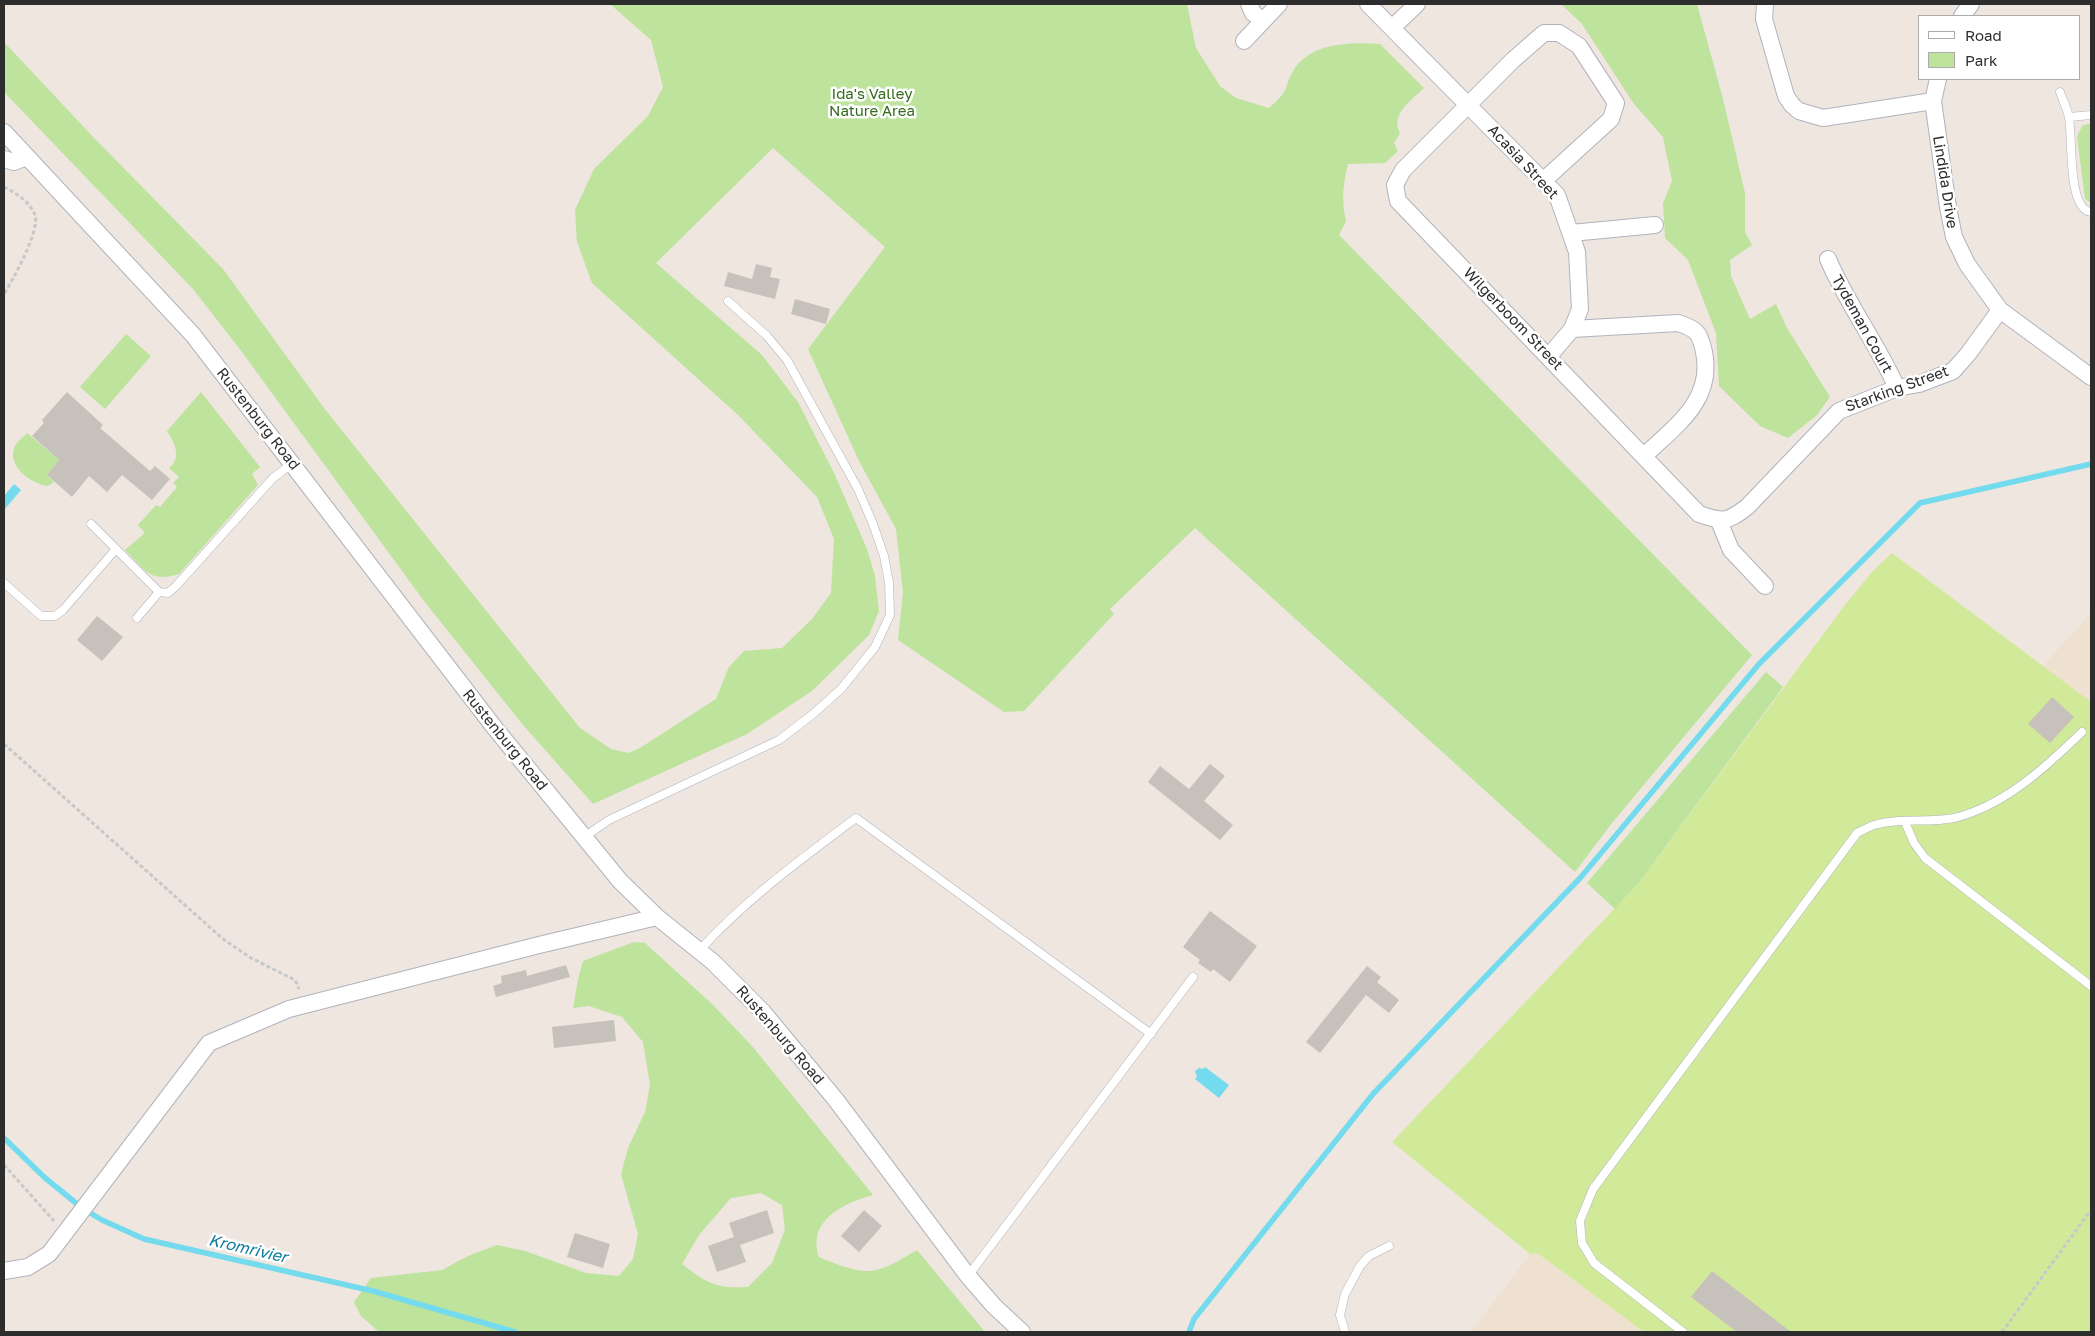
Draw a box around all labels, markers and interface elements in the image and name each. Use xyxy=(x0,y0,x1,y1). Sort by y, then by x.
legend xyxy=(1918,15,2080,80)
text: Road xyxy=(1965,26,2002,44)
text: Park xyxy=(1965,51,1997,69)
park label: Ida's Valley Nature Area xyxy=(829,85,915,120)
street label: Acasia Street xyxy=(1484,121,1562,203)
street label: Lindida Drive xyxy=(1929,134,1961,230)
street label: Wilgerboom Street xyxy=(1459,264,1567,374)
street label: Tydeman Court xyxy=(1828,272,1896,376)
street label: Starking Street xyxy=(1843,362,1951,416)
street label: Rustenburg Road xyxy=(213,364,303,474)
street label: Rustenburg Road xyxy=(459,686,551,794)
street label: Rustenburg Road xyxy=(732,982,828,1088)
water label: Kromrivier xyxy=(207,1231,289,1267)

